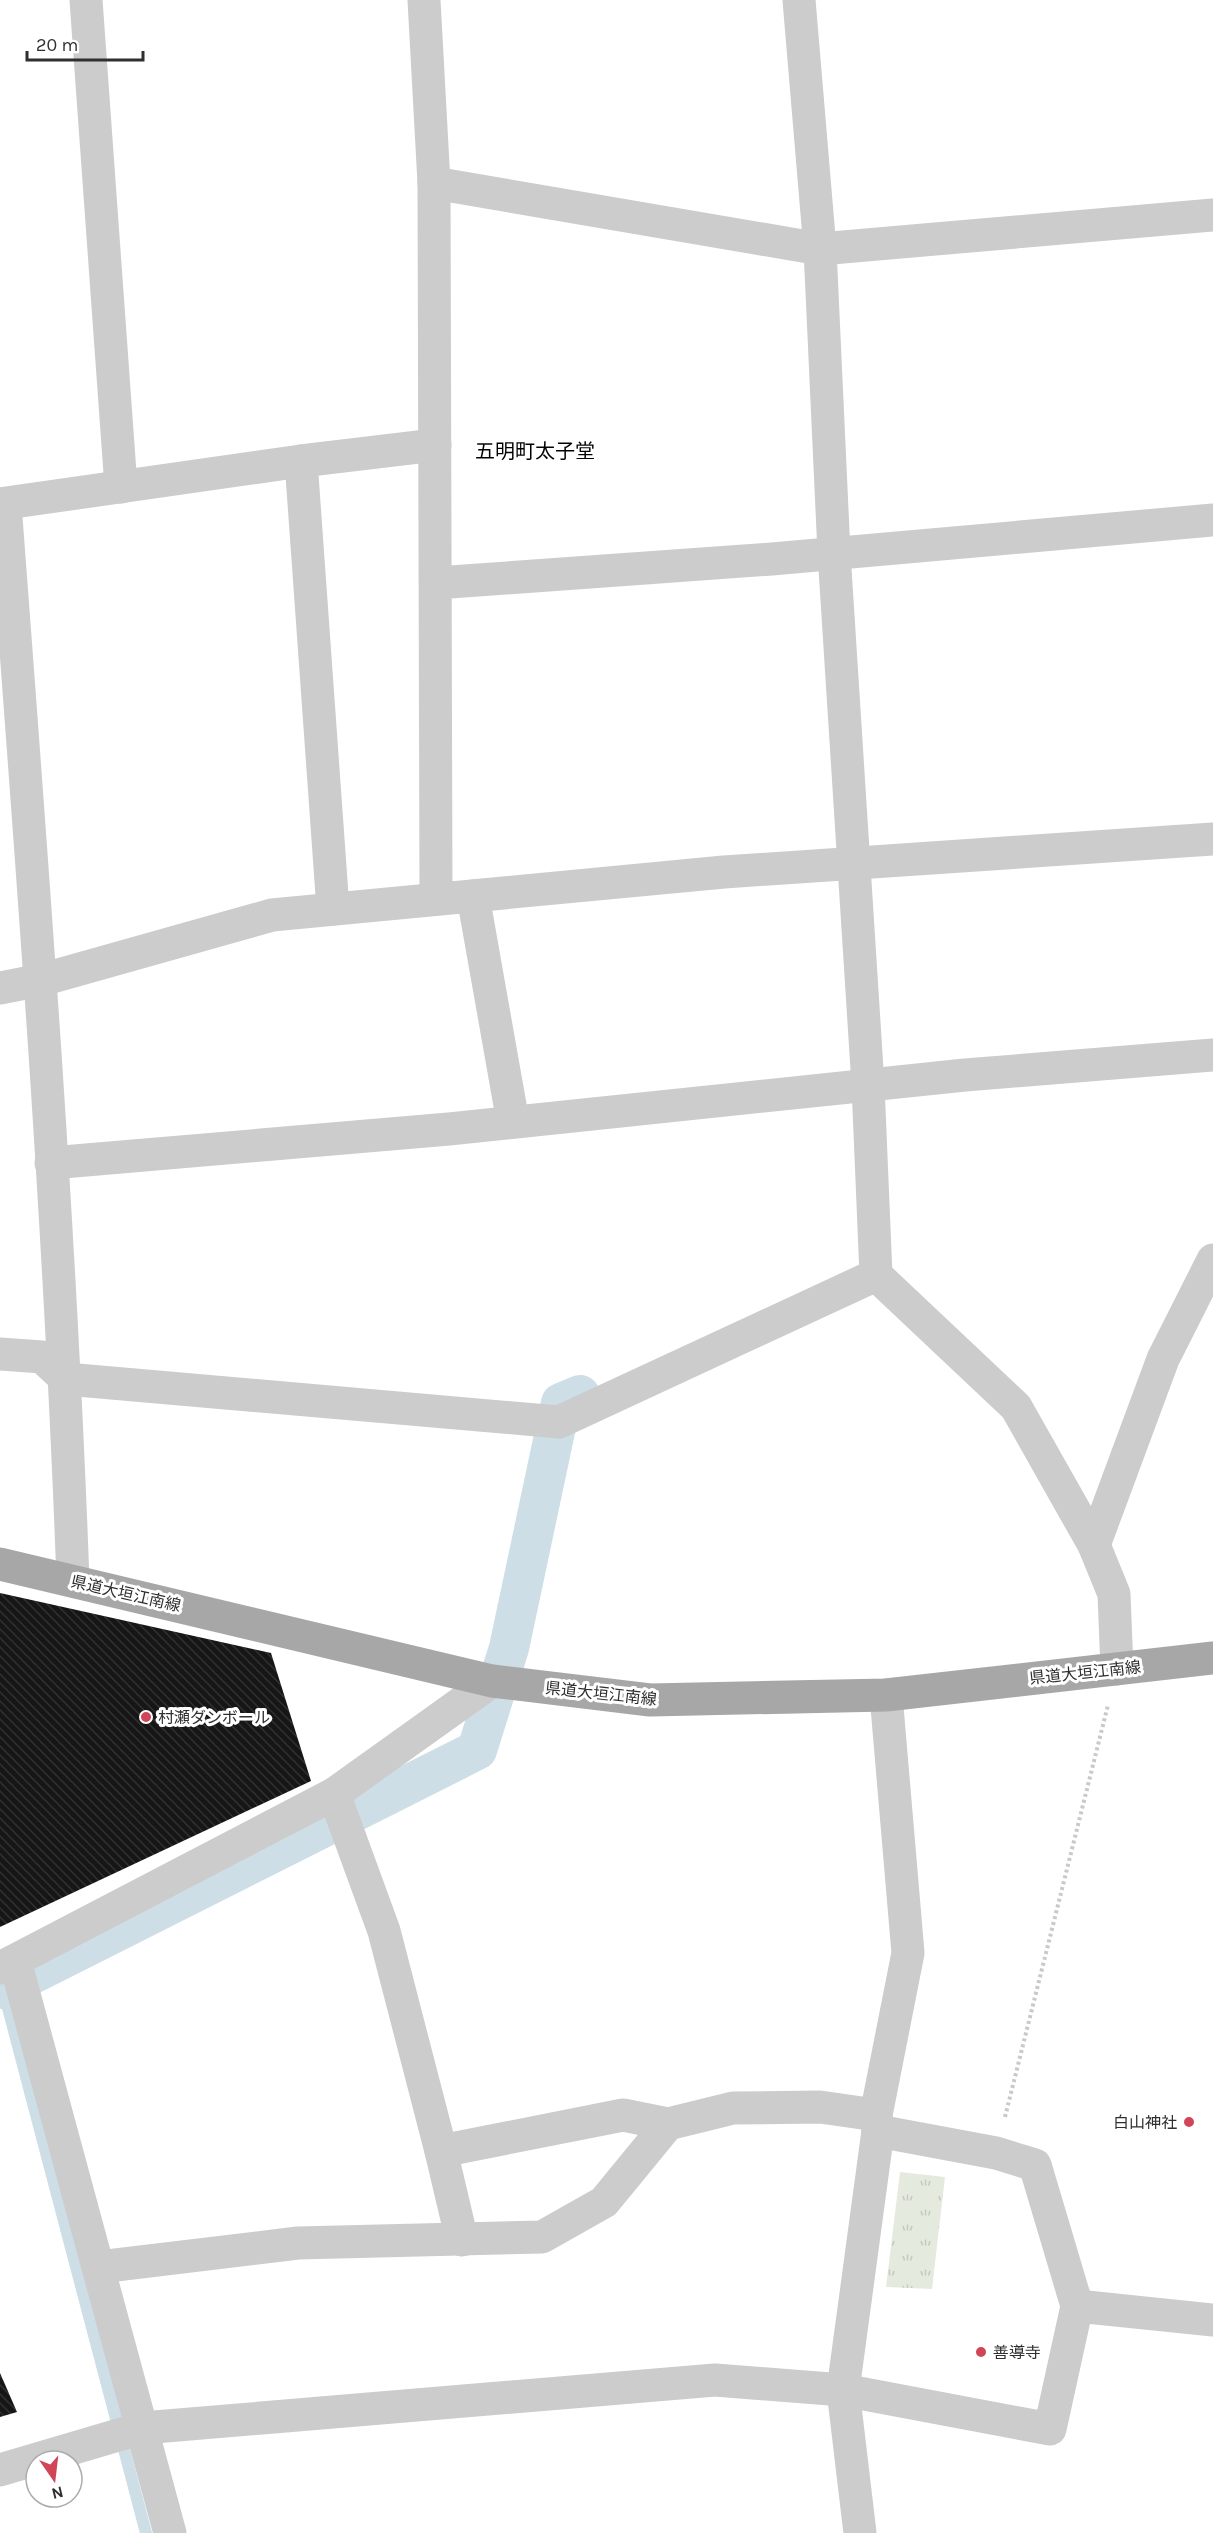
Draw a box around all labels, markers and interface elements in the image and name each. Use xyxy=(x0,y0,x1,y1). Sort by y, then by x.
scale bar xyxy=(27,24,142,62)
text: 20 m xyxy=(36,34,78,56)
district label: 五明町太子堂 xyxy=(475,440,595,463)
street label: 県道大垣江南線 xyxy=(69,1572,183,1615)
street label: 県道大垣江南線 xyxy=(1028,1657,1142,1688)
street label: 県道大垣江南線 xyxy=(544,1678,658,1709)
place label: 村瀬ダンボール xyxy=(158,1708,270,1727)
marker: 村瀬ダンボール xyxy=(139,1710,153,1724)
place label: 白山神社 xyxy=(1113,2113,1177,2132)
marker: 白山神社 xyxy=(1182,2115,1196,2129)
place label: 善導寺 xyxy=(993,2343,1041,2362)
marker: 善導寺 xyxy=(974,2345,988,2359)
north arrow xyxy=(24,2449,84,2509)
text: N xyxy=(50,2482,65,2504)

